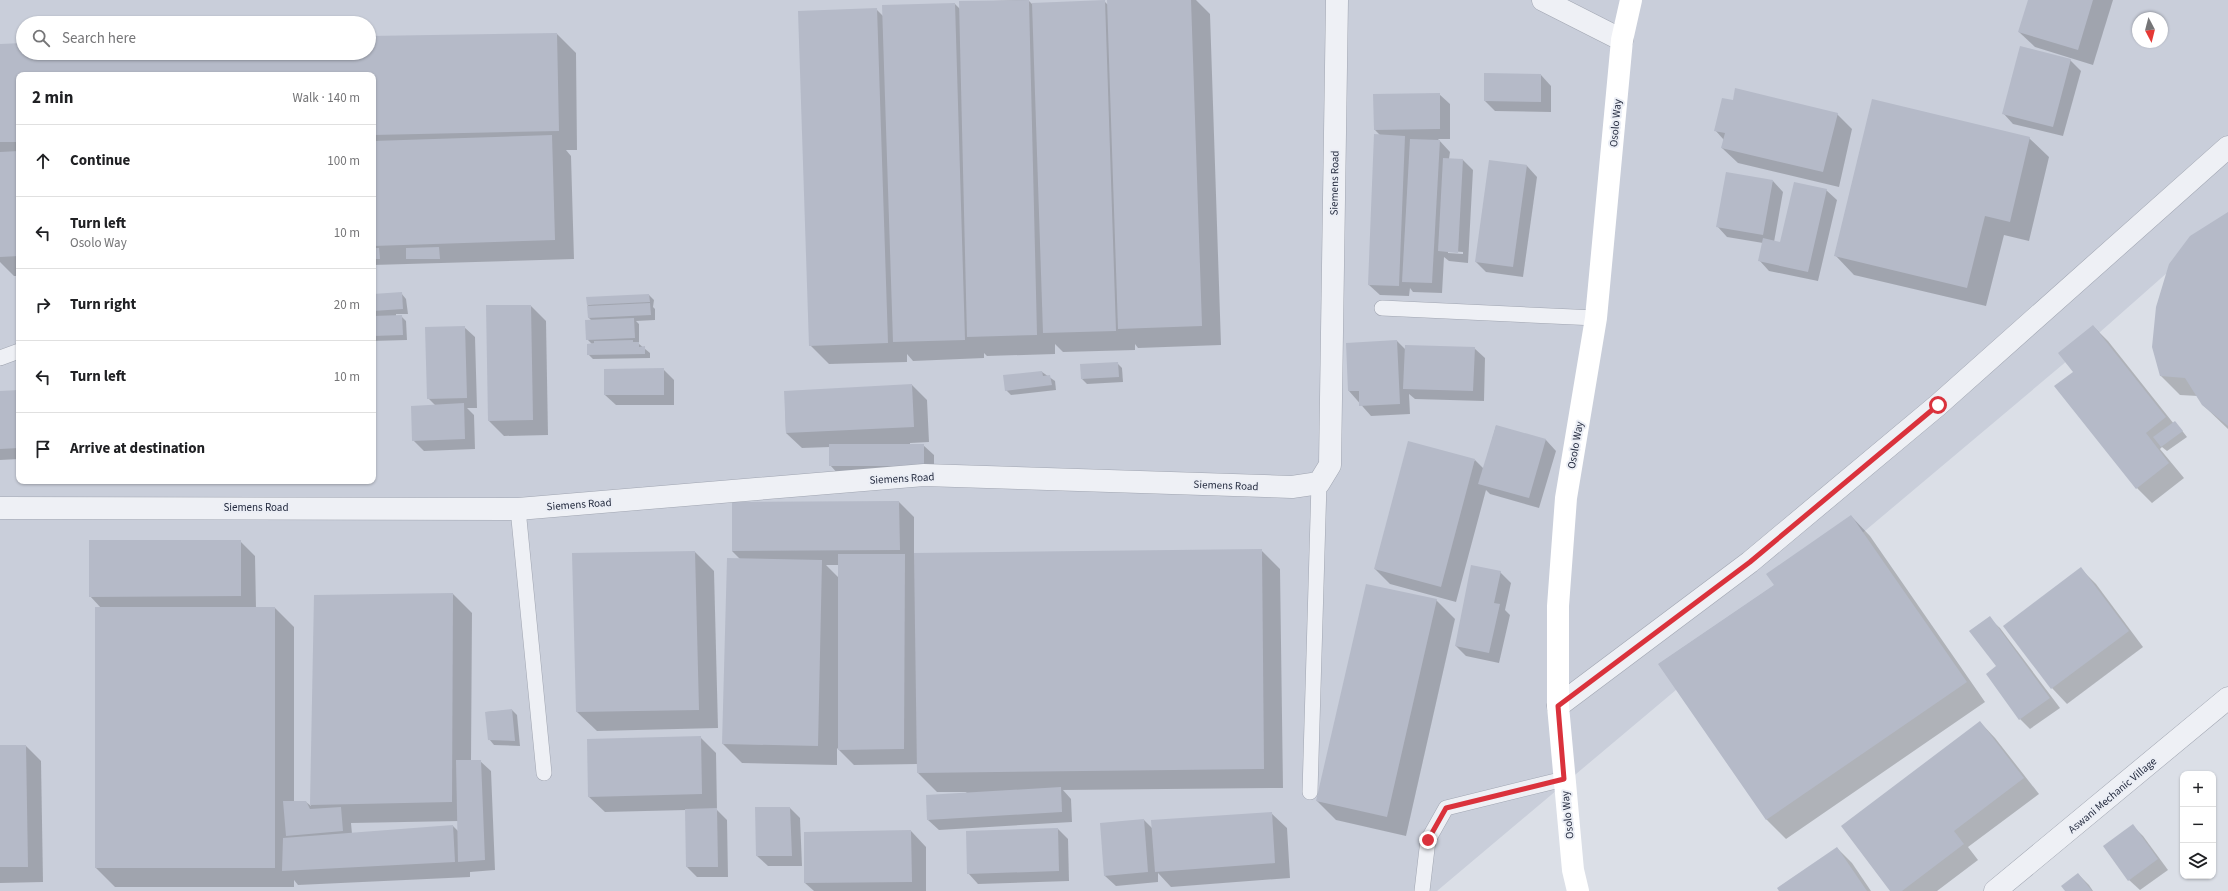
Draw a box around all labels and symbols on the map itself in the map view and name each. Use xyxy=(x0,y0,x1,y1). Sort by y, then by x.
north arrow xyxy=(2132,12,2168,48)
street label: Osolo Way xyxy=(1606,98,1625,148)
street label: Siemens Road xyxy=(1326,150,1343,216)
route start xyxy=(1929,396,1947,414)
street label: Osolo Way xyxy=(1564,420,1587,470)
street label: Siemens Road xyxy=(869,469,935,488)
street label: Siemens Road xyxy=(1193,477,1259,494)
street label: Siemens Road xyxy=(546,495,612,514)
street label: Siemens Road xyxy=(223,500,289,515)
street label: Aswani Mechanic Village xyxy=(2065,753,2160,837)
street label: Osolo Way xyxy=(1558,790,1577,840)
route end xyxy=(1419,831,1437,849)

